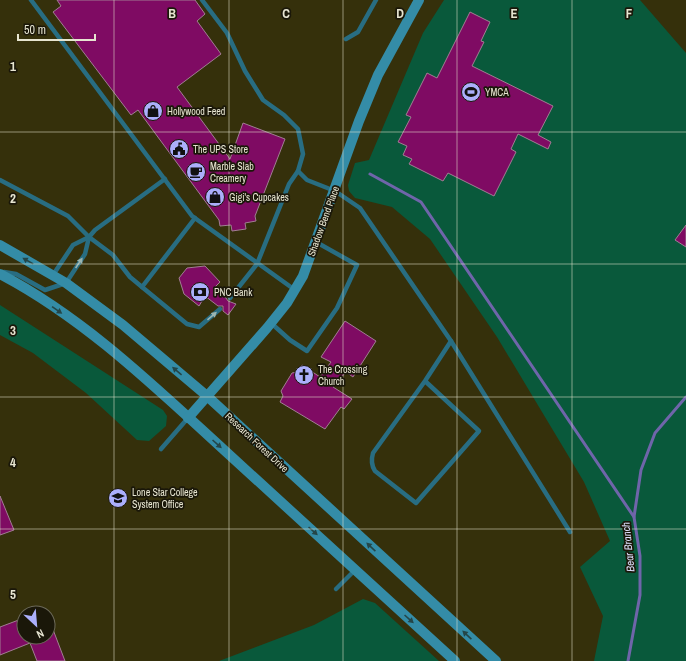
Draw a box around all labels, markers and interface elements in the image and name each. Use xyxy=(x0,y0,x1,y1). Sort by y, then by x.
text: B xyxy=(168,5,176,22)
text: C xyxy=(282,5,290,22)
text: D xyxy=(396,5,404,22)
text: E xyxy=(510,5,518,22)
text: F xyxy=(626,5,633,22)
scale bar xyxy=(18,16,95,42)
text: 50 m xyxy=(24,22,46,38)
text: 1 xyxy=(10,58,16,75)
sports icon: YMCA xyxy=(460,81,482,103)
place label: YMCA xyxy=(485,86,509,99)
shop icon: Hollywood Feed xyxy=(142,100,164,122)
place label: Hollywood Feed xyxy=(167,105,225,118)
public building icon: The UPS Store xyxy=(168,138,190,160)
place label: The UPS Store xyxy=(193,143,249,156)
place label: Marble Slab Creamery xyxy=(210,160,254,185)
cafe icon: Marble Slab Creamery xyxy=(185,161,207,183)
street label: Shadow Bend Place xyxy=(305,184,342,258)
shop icon: Gigi's Cupcakes xyxy=(204,186,226,208)
text: 2 xyxy=(10,190,16,207)
place label: Gigi's Cupcakes xyxy=(229,191,289,204)
one-way arrow xyxy=(22,257,34,264)
one-way arrow xyxy=(75,258,83,269)
bank icon: PNC Bank xyxy=(189,281,211,303)
place label: PNC Bank xyxy=(214,286,253,299)
one-way arrow xyxy=(51,306,62,314)
one-way arrow xyxy=(207,312,216,321)
text: 3 xyxy=(10,322,16,339)
place label: The Crossing Church xyxy=(318,363,368,388)
church icon: The Crossing Church xyxy=(293,364,315,386)
one-way arrow xyxy=(172,366,183,375)
street label: Research Forest Drive xyxy=(222,410,291,475)
one-way arrow xyxy=(212,439,222,449)
text: 4 xyxy=(10,454,16,471)
place label: Lone Star College System Office xyxy=(132,486,198,511)
school or university icon: Lone Star College System Office xyxy=(107,487,129,509)
water label: Bear Branch xyxy=(618,521,638,573)
one-way arrow xyxy=(308,527,318,536)
one-way arrow xyxy=(366,542,376,551)
text: 5 xyxy=(10,586,16,603)
north arrow xyxy=(16,605,56,645)
one-way arrow xyxy=(404,614,414,624)
text: N xyxy=(34,626,46,642)
one-way arrow xyxy=(462,630,472,639)

